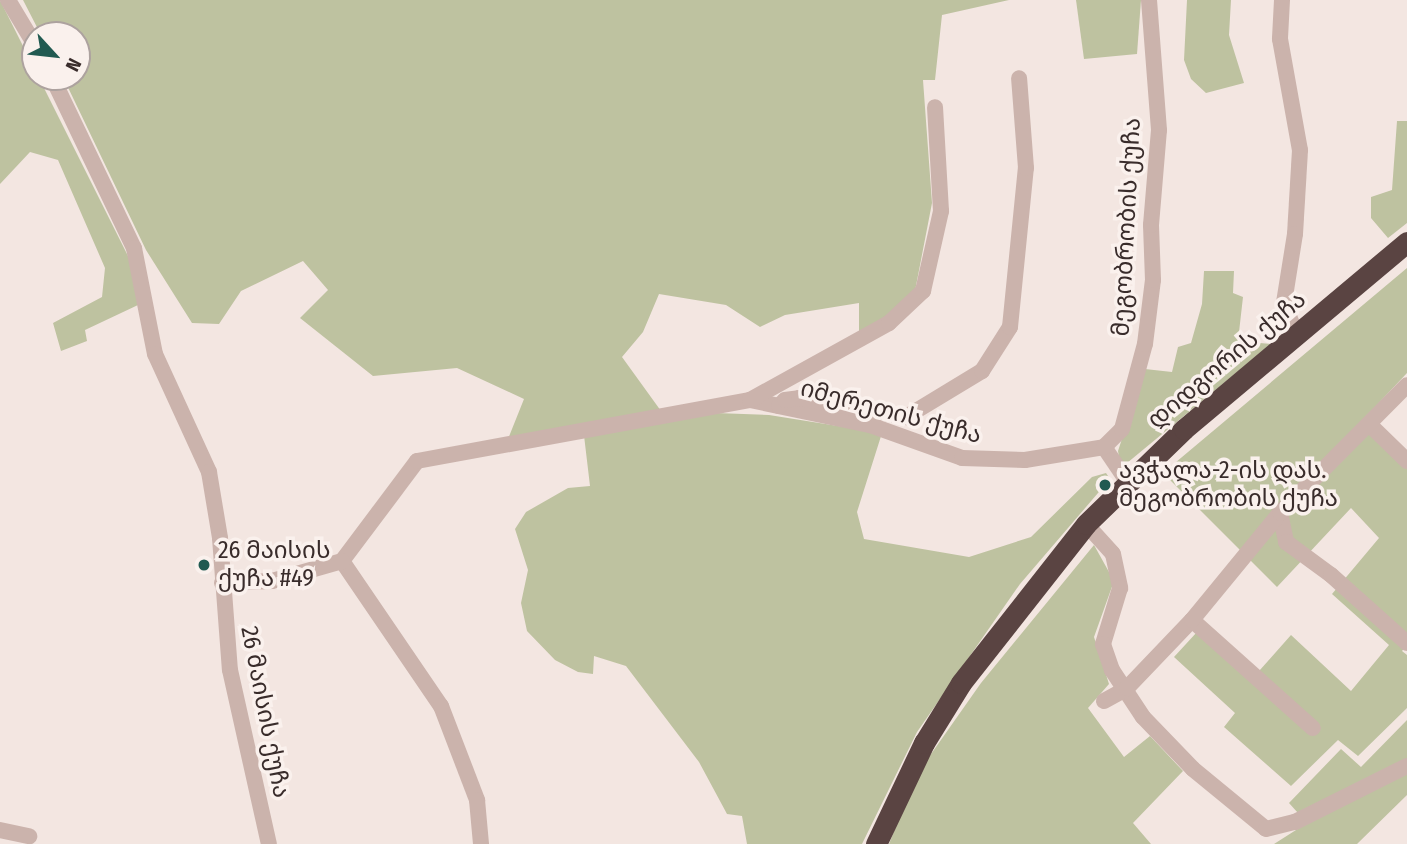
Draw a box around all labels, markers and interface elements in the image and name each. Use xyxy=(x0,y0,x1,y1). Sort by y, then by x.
north arrow xyxy=(21,21,91,91)
text: N xyxy=(61,55,86,75)
street label: მეგობრობის ქუჩა xyxy=(1107,117,1147,337)
street label: დიდგორის ქუჩა xyxy=(1142,285,1312,435)
street label: იმერეთის ქუჩა xyxy=(797,374,985,450)
place label: ავჭალა-2-ის დას. მეგობრობის ქუჩა xyxy=(1119,457,1338,513)
marker: ავჭალა-2-ის დას. მეგობრობის ქუჩა xyxy=(1097,477,1113,493)
place label: 26 მაისის ქუჩა #49 xyxy=(218,537,330,593)
marker: 26 მაისის ქუჩა #49 xyxy=(196,557,212,573)
street label: 26 მაისის ქუჩა xyxy=(234,624,296,800)

